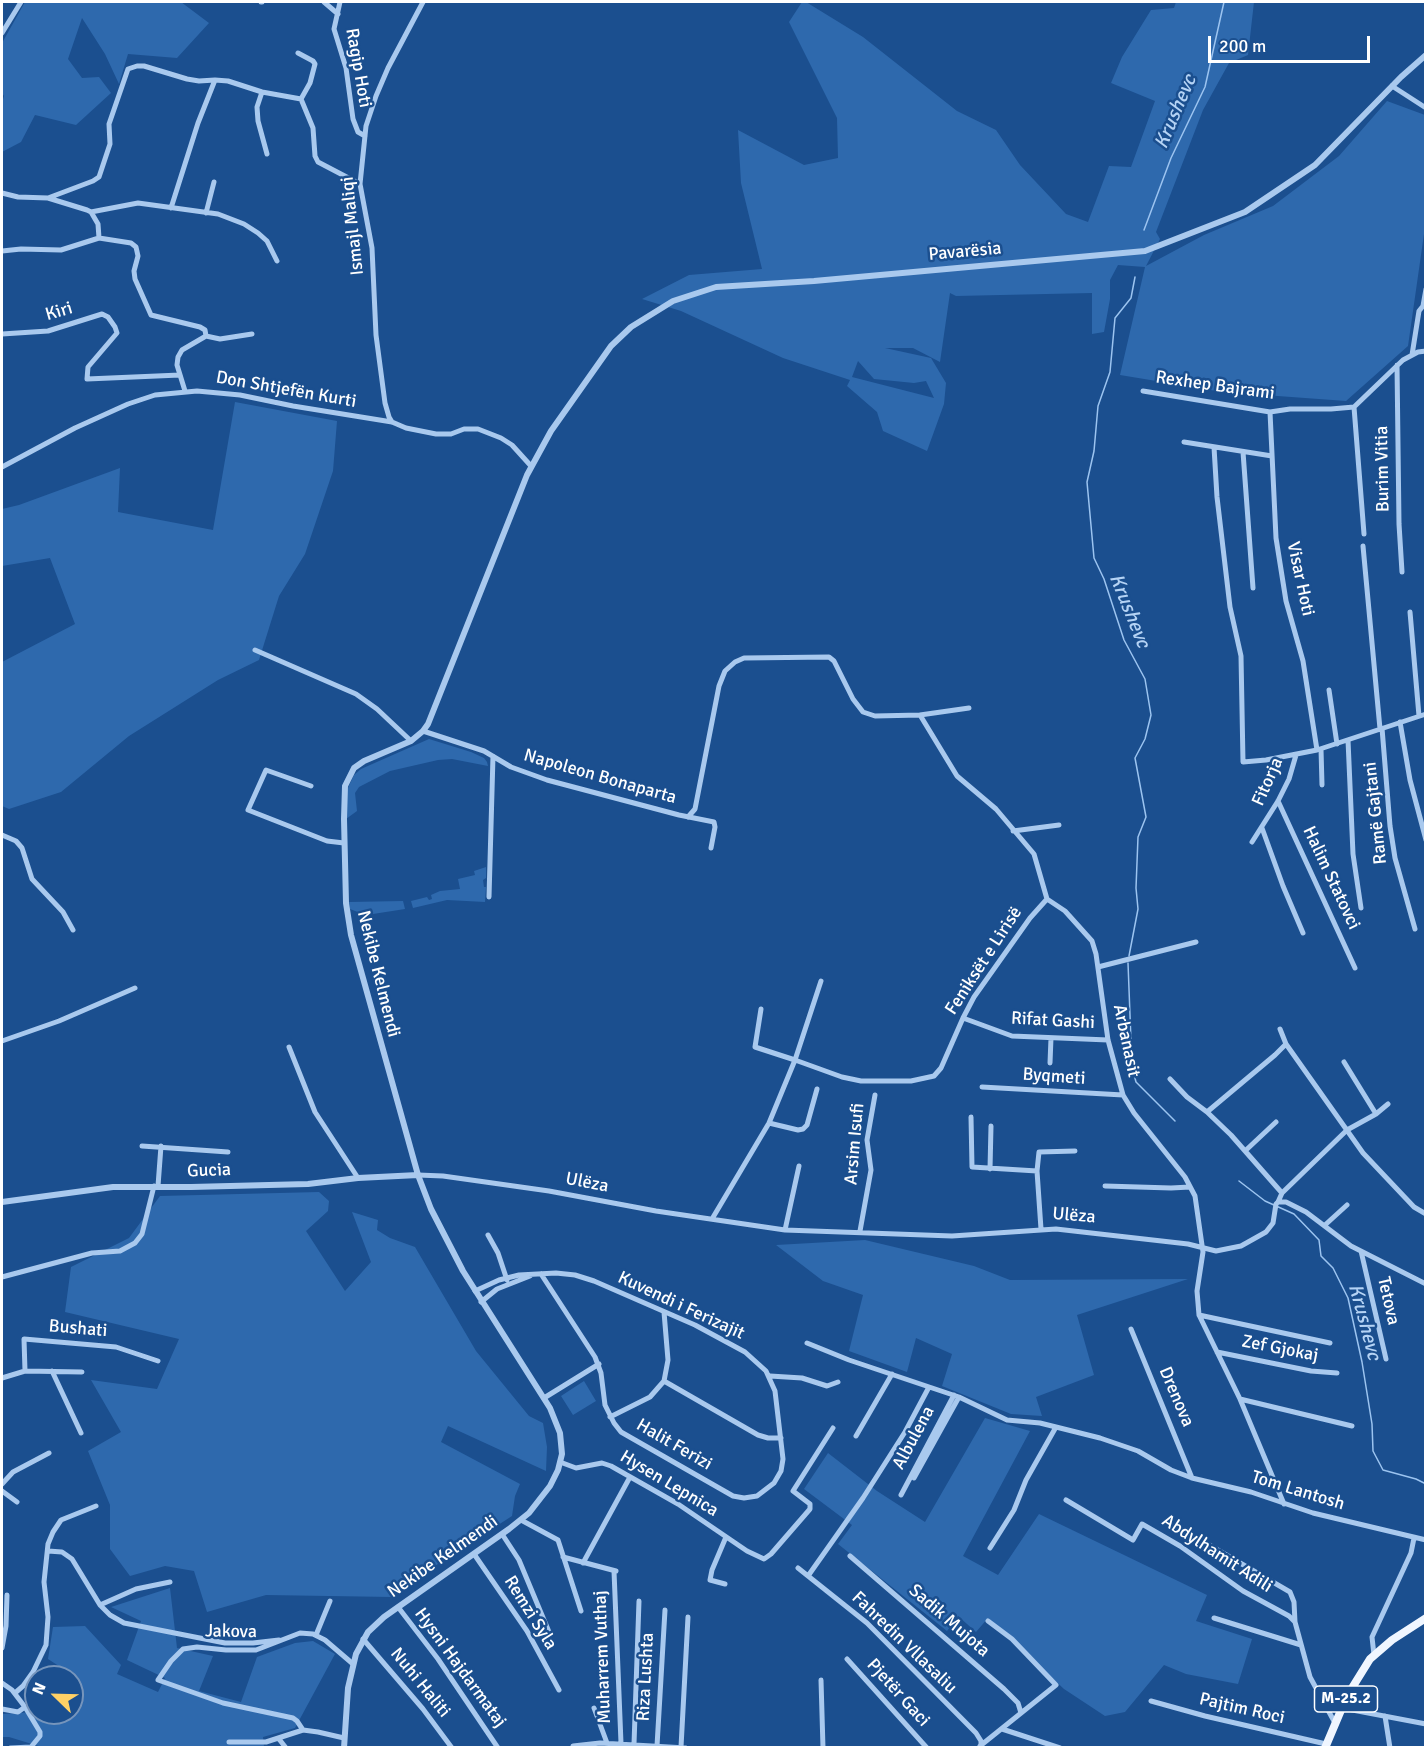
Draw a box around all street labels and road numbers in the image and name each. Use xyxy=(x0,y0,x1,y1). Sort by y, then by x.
street label: Ragip Hoti xyxy=(340,27,376,109)
street label: Ismajl Maliqi xyxy=(337,176,369,276)
street label: Pavarësia xyxy=(928,238,1002,266)
street label: Kiri xyxy=(43,298,75,326)
street label: Don Shtjefën Kurti xyxy=(214,367,358,413)
street label: Rexhep Bajrami xyxy=(1154,367,1276,405)
street label: Burim Vitia xyxy=(1371,426,1395,512)
street label: Visar Hoti xyxy=(1282,540,1318,618)
street label: Napoleon Bonaparta xyxy=(521,745,679,809)
street label: Fitorja xyxy=(1248,754,1288,810)
street label: Ramë Gajtani xyxy=(1360,761,1392,865)
street label: Halim Statovci xyxy=(1298,823,1364,933)
street label: Feniksët e Lirisë xyxy=(941,903,1027,1019)
street label: Nekibe Kelmendi xyxy=(352,908,404,1040)
street label: Arbanasit xyxy=(1108,1002,1144,1080)
street label: Rifat Gashi xyxy=(1010,1008,1096,1034)
street label: Byqmeti xyxy=(1022,1064,1086,1090)
street label: Arsim Isufi xyxy=(841,1102,869,1186)
street label: Gucia xyxy=(187,1159,231,1183)
street label: Ulëza xyxy=(564,1168,610,1198)
street label: Ulëza xyxy=(1051,1203,1097,1229)
street label: Kuvendi i Ferizajit xyxy=(614,1267,748,1345)
street label: Tetova xyxy=(1372,1275,1404,1327)
street label: Bushati xyxy=(48,1316,108,1342)
street label: Zef Gjokaj xyxy=(1240,1331,1320,1367)
street label: Drenova xyxy=(1154,1364,1198,1430)
street label: Albulena xyxy=(888,1403,940,1473)
street label: Halit Ferizi xyxy=(632,1415,716,1475)
street label: Hysen Lepnica xyxy=(616,1446,722,1522)
street label: Tom Lantosh xyxy=(1249,1467,1347,1515)
street label: Abdylhamit Adili xyxy=(1158,1510,1276,1598)
street label: Nekibe Kelmendi xyxy=(384,1511,502,1603)
street label: Remzi Syla xyxy=(499,1572,561,1654)
street label: Sadik Mujota xyxy=(904,1580,994,1662)
street label: Fahredin Vllasaliu xyxy=(847,1587,961,1699)
street label: Muharrem Vuthaj xyxy=(590,1590,616,1724)
street label: Hysni Hajdarmataj xyxy=(409,1604,511,1732)
street label: Jakova xyxy=(205,1621,257,1643)
street label: Riza Lushta xyxy=(633,1632,659,1722)
street label: Nuhi Haliti xyxy=(385,1644,455,1722)
street label: Pjetër Gaci xyxy=(862,1655,934,1731)
road number: M-25.2 xyxy=(1314,1686,1378,1712)
street label: Pajtim Roci xyxy=(1197,1689,1287,1729)

